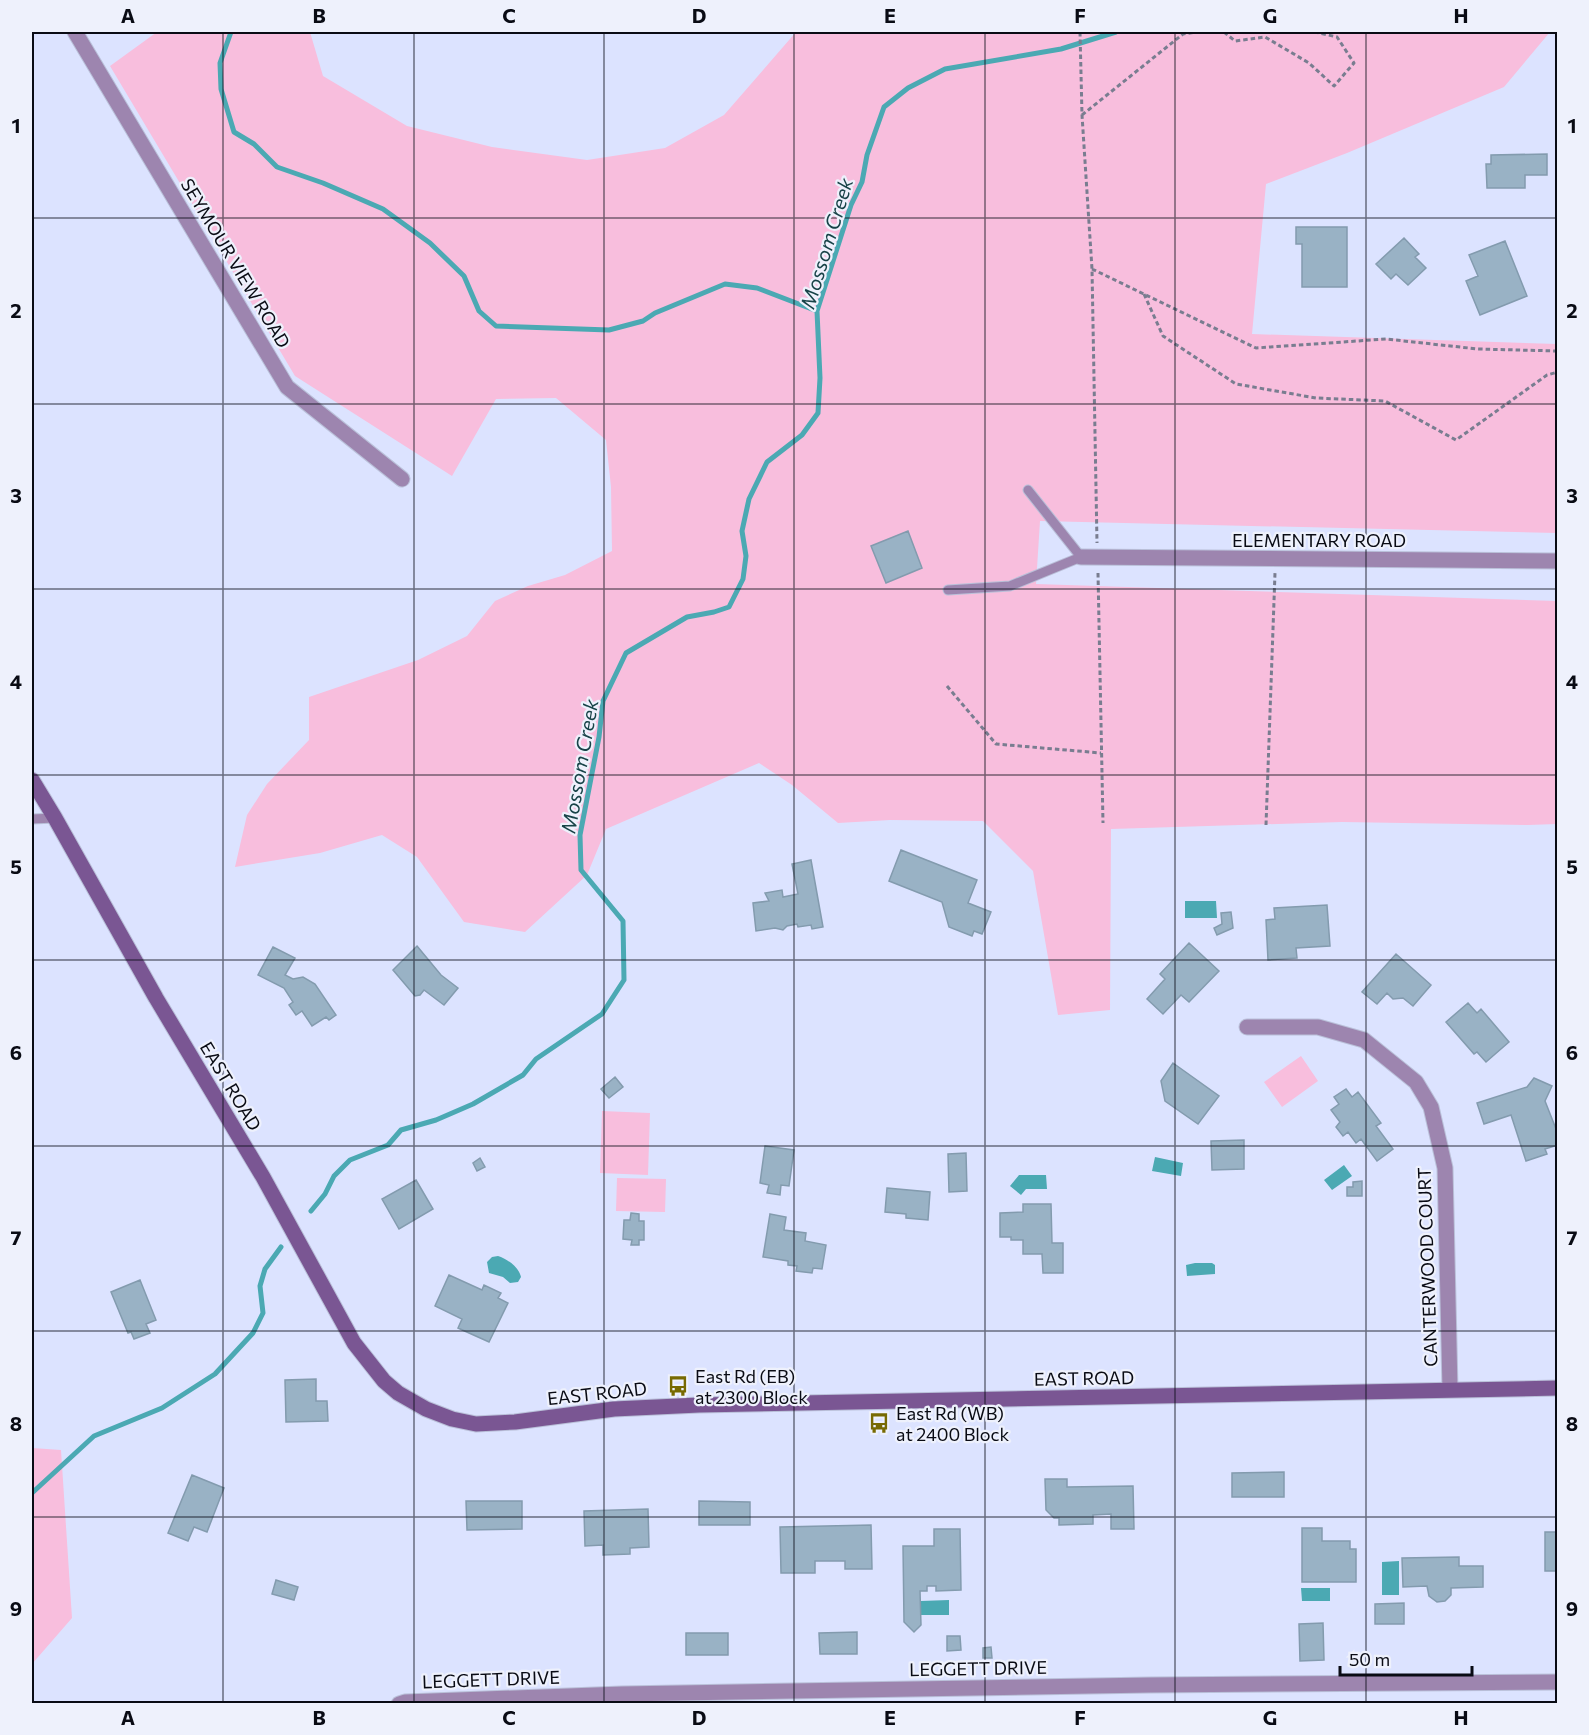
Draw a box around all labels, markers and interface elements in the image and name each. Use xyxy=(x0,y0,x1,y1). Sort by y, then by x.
text: A xyxy=(121,3,135,27)
text: B xyxy=(312,3,326,27)
text: C xyxy=(502,3,516,27)
text: D xyxy=(692,3,706,27)
text: E xyxy=(884,3,896,27)
text: F xyxy=(1074,3,1086,27)
text: G xyxy=(1263,3,1277,27)
text: H xyxy=(1454,3,1469,27)
text: 1 xyxy=(11,113,21,137)
text: 1 xyxy=(1567,113,1577,137)
street label: SEYMOUR VIEW ROAD xyxy=(177,174,295,352)
water label: Mossom Creek xyxy=(795,174,858,311)
text: 2 xyxy=(10,298,22,322)
text: 2 xyxy=(1566,298,1578,322)
text: 3 xyxy=(10,483,22,507)
text: 3 xyxy=(1566,483,1578,507)
street label: ELEMENTARY ROAD xyxy=(1232,529,1406,551)
text: 4 xyxy=(10,669,22,693)
text: 4 xyxy=(1566,669,1578,693)
water label: Mossom Creek xyxy=(555,696,603,835)
text: 5 xyxy=(10,854,22,878)
text: 5 xyxy=(1566,854,1578,878)
street label: EAST ROAD xyxy=(196,1037,266,1135)
text: 6 xyxy=(10,1040,22,1064)
text: 6 xyxy=(1566,1040,1578,1064)
street label: CANTERWOOD COURT xyxy=(1413,1167,1441,1367)
text: 7 xyxy=(11,1225,22,1249)
text: 7 xyxy=(1567,1225,1578,1249)
place label: East Rd (EB) at 2300 Block xyxy=(695,1365,808,1408)
street label: EAST ROAD xyxy=(1034,1366,1134,1390)
bus stop icon: East Rd (EB) at 2300 Block xyxy=(666,1374,690,1398)
street label: EAST ROAD xyxy=(546,1377,648,1409)
place label: East Rd (WB) at 2400 Block xyxy=(896,1402,1009,1445)
text: 8 xyxy=(10,1411,22,1435)
bus stop icon: East Rd (WB) at 2400 Block xyxy=(867,1411,891,1435)
text: 8 xyxy=(1566,1411,1578,1435)
text: 9 xyxy=(10,1596,22,1620)
text: 9 xyxy=(1566,1596,1578,1620)
scale bar xyxy=(1340,1639,1472,1677)
text: 50 m xyxy=(1349,1648,1390,1670)
street label: LEGGETT DRIVE xyxy=(909,1656,1047,1680)
street label: LEGGETT DRIVE xyxy=(422,1666,560,1692)
text: A xyxy=(121,1705,135,1729)
text: B xyxy=(312,1705,326,1729)
text: C xyxy=(502,1705,516,1729)
text: D xyxy=(692,1705,706,1729)
text: E xyxy=(884,1705,896,1729)
text: F xyxy=(1074,1705,1086,1729)
text: G xyxy=(1263,1705,1277,1729)
text: H xyxy=(1454,1705,1469,1729)

